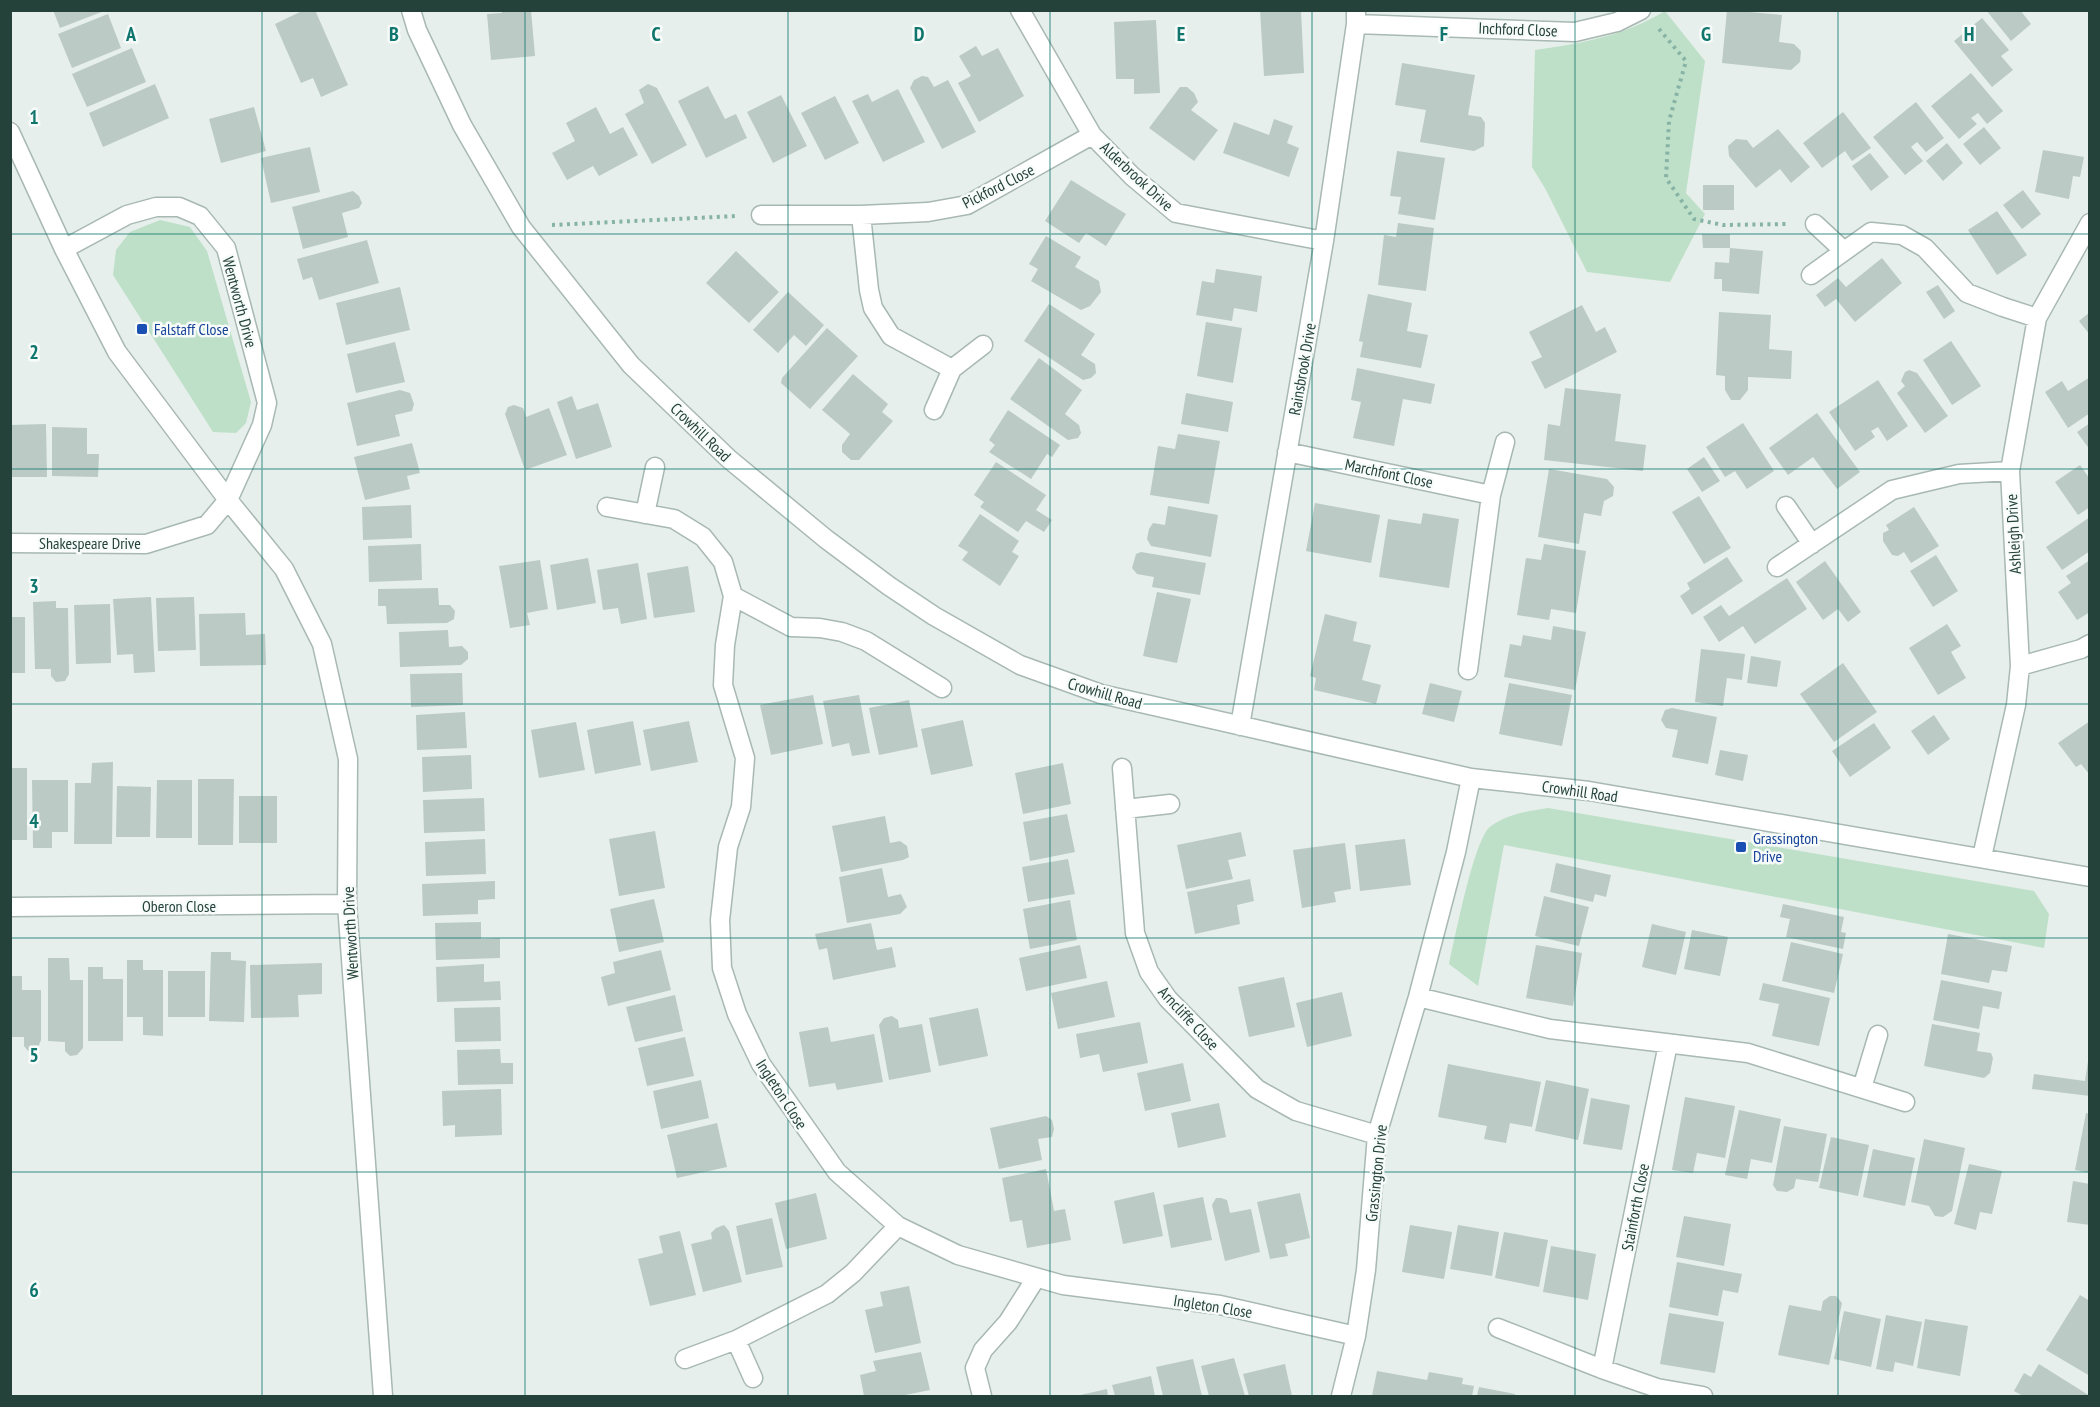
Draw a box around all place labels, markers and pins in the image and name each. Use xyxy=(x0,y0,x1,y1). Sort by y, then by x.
place label: Falstaff Close xyxy=(154,319,229,339)
marker: Falstaff Close xyxy=(135,322,149,336)
place label: Grassington Drive xyxy=(1753,828,1818,866)
marker: Grassington Drive xyxy=(1734,840,1748,854)

